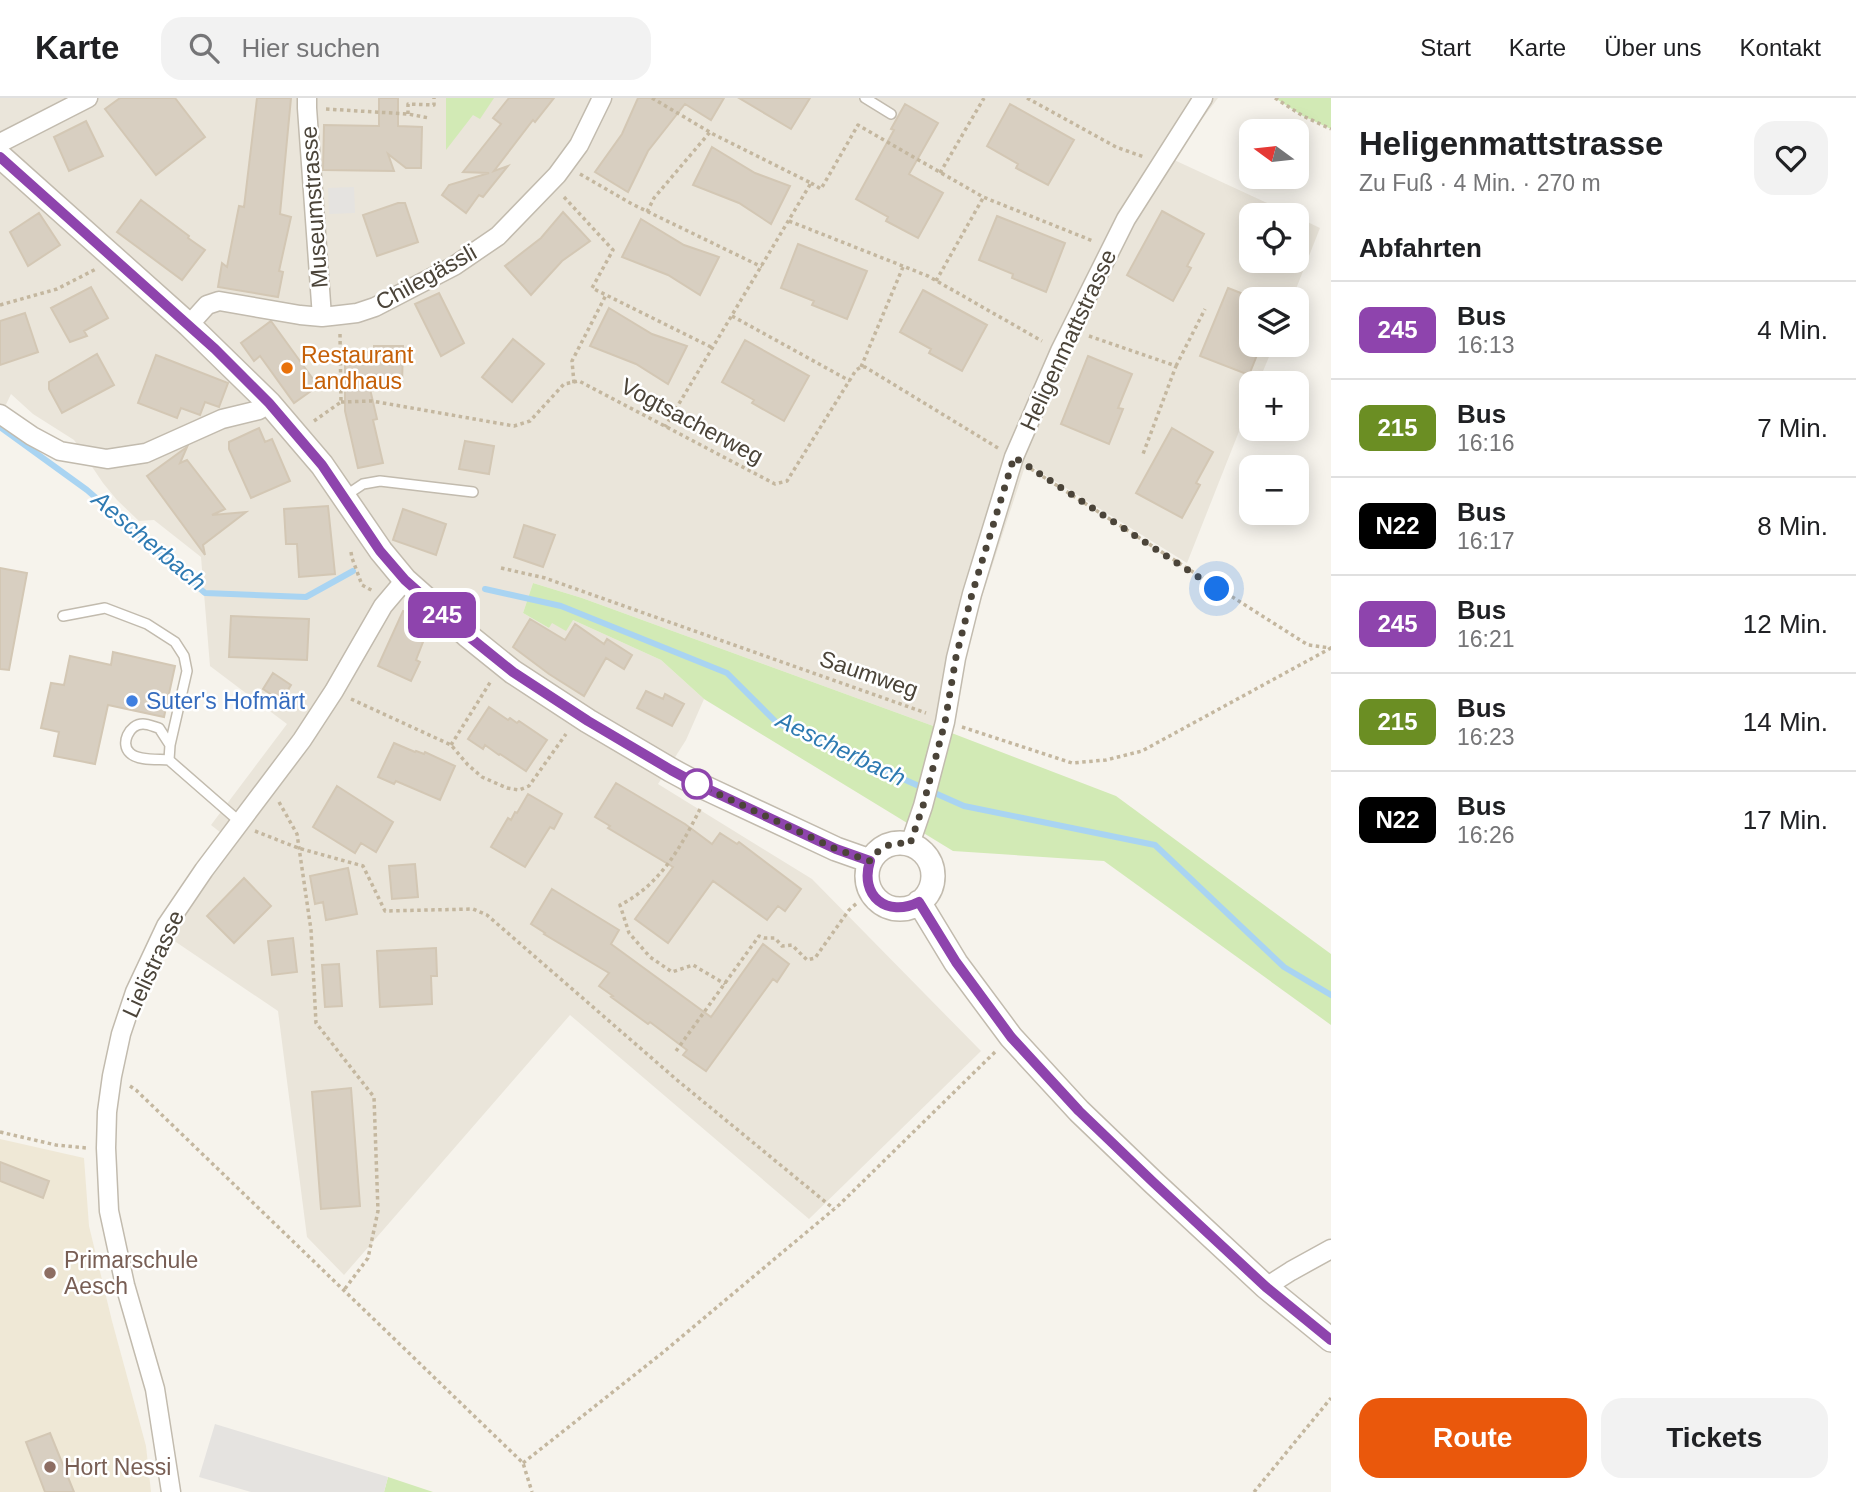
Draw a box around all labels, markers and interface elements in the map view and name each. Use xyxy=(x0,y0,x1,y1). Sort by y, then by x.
search box xyxy=(161,17,651,80)
text: Karte xyxy=(35,29,119,66)
icon: search xyxy=(185,29,223,67)
text: Hier suchen xyxy=(241,33,380,63)
text: Start xyxy=(1420,34,1471,61)
text: Karte xyxy=(1509,34,1566,61)
text: Über uns xyxy=(1604,34,1702,61)
text: Kontakt xyxy=(1740,34,1821,61)
north arrow xyxy=(1239,119,1309,189)
map controls xyxy=(1239,119,1309,525)
button: heart xyxy=(1754,121,1828,195)
street label: Museumstrasse xyxy=(295,125,333,289)
text: Heligenmattstrasse xyxy=(1359,125,1663,162)
text: Zu Fuß · 4 Min. · 270 m xyxy=(1359,170,1601,196)
button: locate xyxy=(1239,203,1309,273)
text: Abfahrten xyxy=(1359,233,1482,263)
street label: Chilegässli xyxy=(371,239,481,315)
street label: Heligenmattstrasse xyxy=(1015,245,1121,435)
button: layers xyxy=(1239,287,1309,357)
text: Bus xyxy=(1457,301,1506,331)
text: 4 Min. xyxy=(1757,315,1828,345)
text: 245 xyxy=(1377,316,1418,343)
text: 16:13 xyxy=(1457,332,1515,358)
place label: Restaurant Landhaus xyxy=(301,342,414,394)
marker: Restaurant Landhaus xyxy=(279,360,295,376)
button: + xyxy=(1239,371,1309,441)
street label: Vogtsacherweg xyxy=(616,373,768,469)
text: Bus xyxy=(1457,399,1506,429)
text: 7 Min. xyxy=(1757,413,1828,443)
text: 215 xyxy=(1377,414,1418,441)
text: 16:16 xyxy=(1457,430,1515,456)
button: − xyxy=(1239,455,1309,525)
water label: Aescherbach xyxy=(85,484,212,596)
text: Bus xyxy=(1457,497,1506,527)
text: 8 Min. xyxy=(1757,511,1828,541)
text: N22 xyxy=(1375,512,1420,539)
text: 16:17 xyxy=(1457,528,1515,554)
your location xyxy=(1199,571,1234,606)
line badge: 245 xyxy=(402,592,482,638)
text: Bus xyxy=(1457,595,1506,625)
text: 245 xyxy=(422,601,462,628)
text: 12 Min. xyxy=(1743,609,1828,639)
text: 245 xyxy=(1377,610,1418,637)
text: 16:21 xyxy=(1457,626,1515,652)
street label: Saumweg xyxy=(816,645,922,703)
place label: Suter's Hofmärt xyxy=(146,688,306,714)
marker: Suter's Hofmärt xyxy=(124,693,140,709)
text: Bus xyxy=(1457,693,1506,723)
water label: Aescherbach xyxy=(771,705,910,791)
text: 14 Min. xyxy=(1743,707,1828,737)
text: 215 xyxy=(1377,708,1418,735)
text: 16:23 xyxy=(1457,724,1515,750)
unlabelled marker xyxy=(682,769,712,799)
text: Bus xyxy=(1457,791,1506,821)
text: 17 Min. xyxy=(1743,805,1828,835)
text: N22 xyxy=(1375,806,1420,833)
text: 16:26 xyxy=(1457,822,1515,848)
street label: Lielistrasse xyxy=(117,906,189,1022)
place label: Primarschule Aesch xyxy=(64,1247,198,1299)
marker: Primarschule Aesch xyxy=(42,1265,58,1281)
button: Route xyxy=(1359,1398,1587,1478)
button: Tickets xyxy=(1601,1398,1828,1478)
place label: Hort Nessi xyxy=(64,1454,171,1480)
marker: Hort Nessi xyxy=(42,1459,58,1475)

